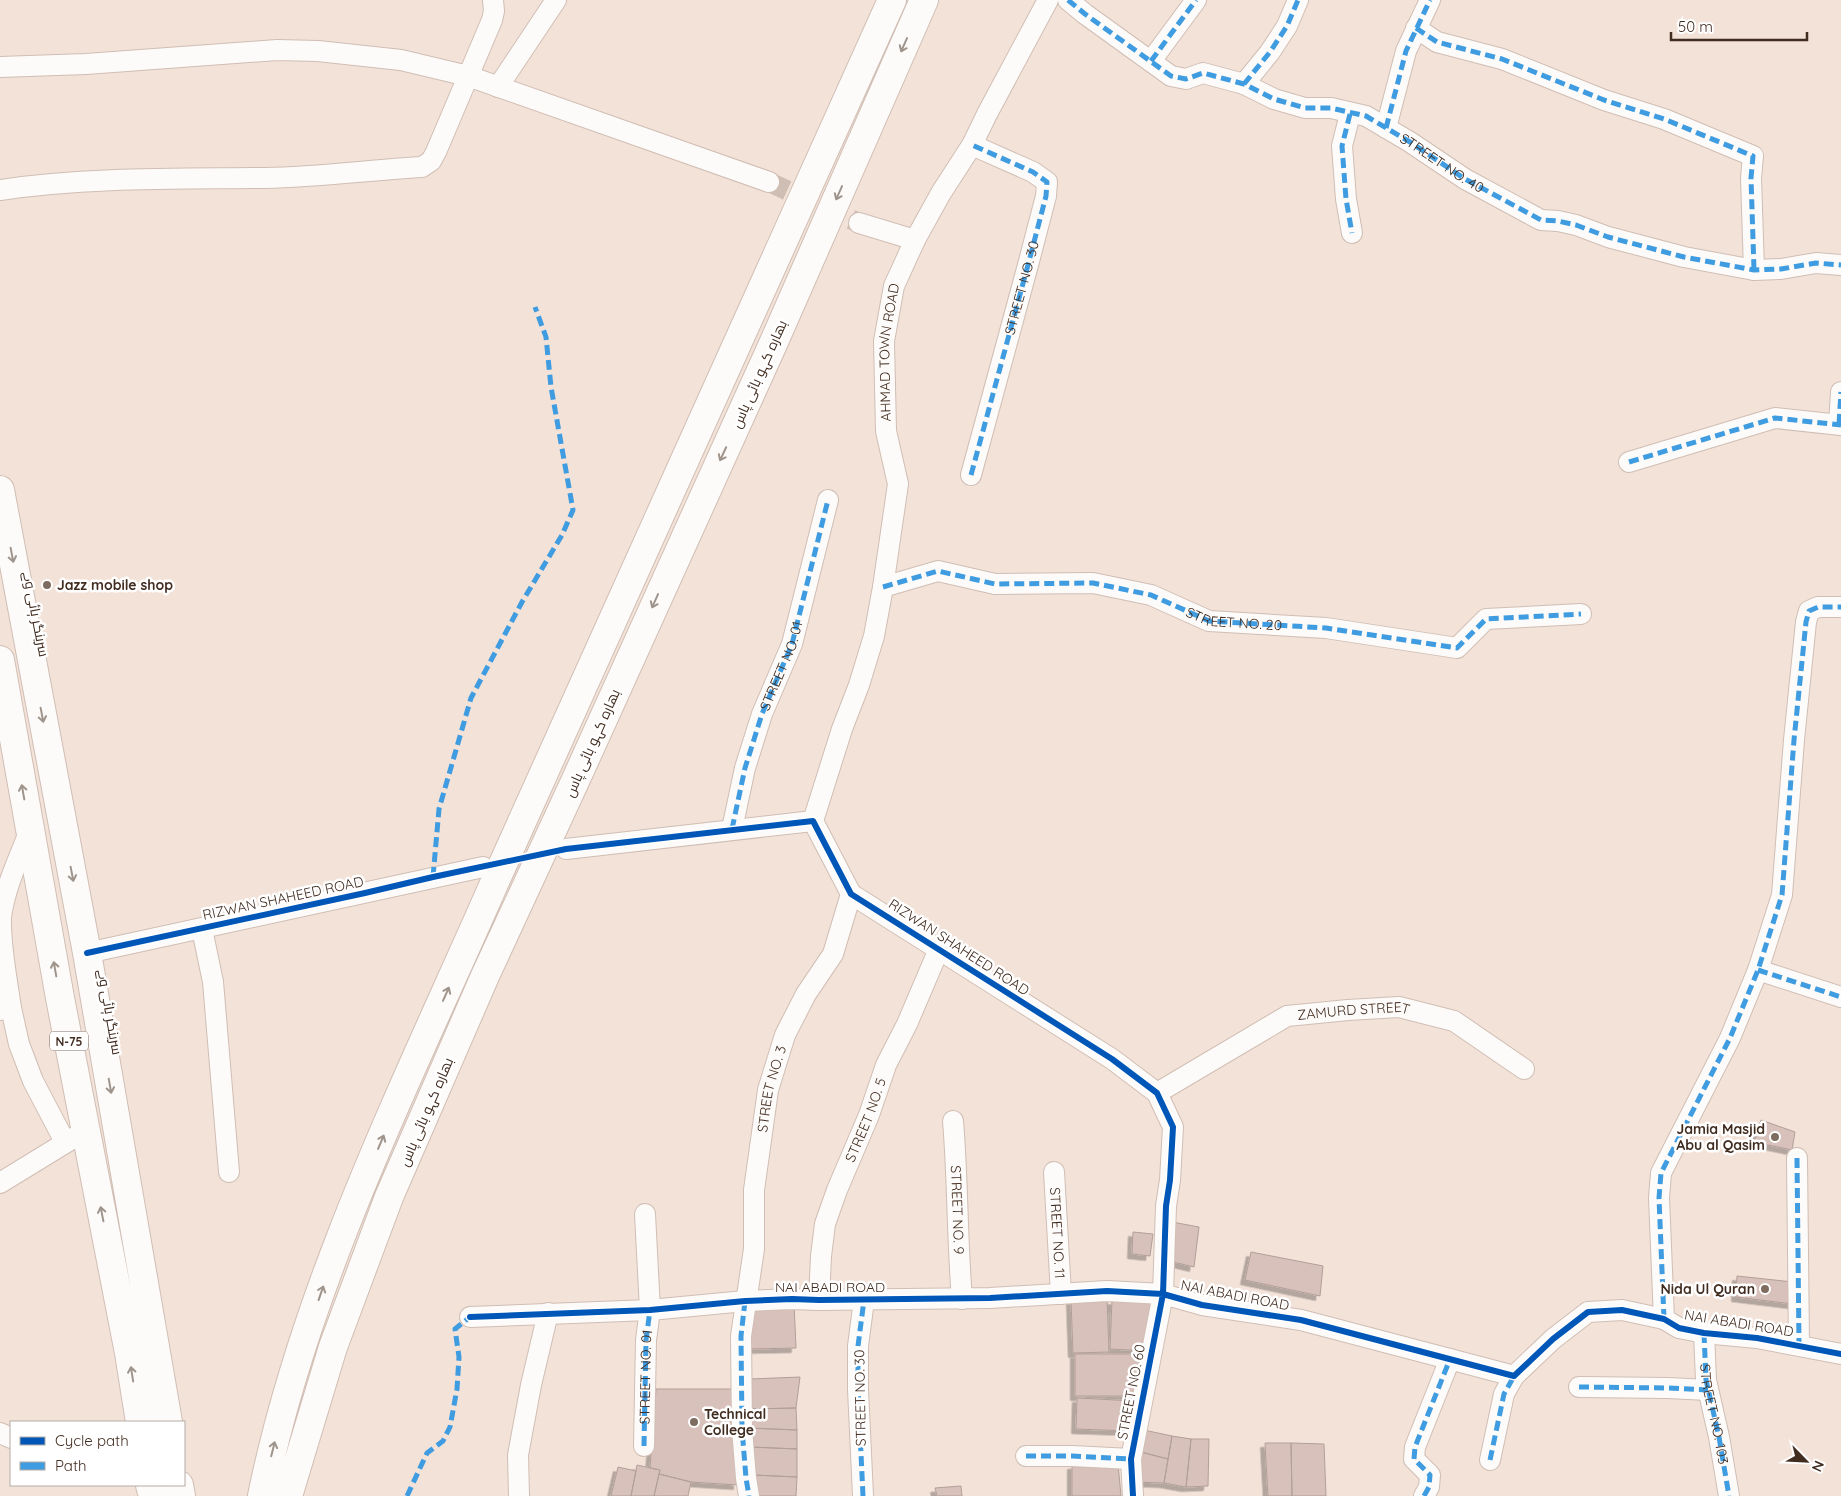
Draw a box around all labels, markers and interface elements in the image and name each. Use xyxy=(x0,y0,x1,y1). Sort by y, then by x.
scale bar xyxy=(1671,10,1807,42)
text: 50 m xyxy=(1678,17,1713,36)
one-way arrow xyxy=(899,37,909,52)
street label: STREET NO. 40 xyxy=(1397,129,1487,197)
one-way arrow xyxy=(834,185,844,200)
street label: STREET NO. 30 xyxy=(1000,239,1043,337)
street label: AHMAD TOWN ROAD xyxy=(875,282,903,422)
street label: بھارہ کہو بائی پاس xyxy=(727,317,792,431)
one-way arrow xyxy=(717,446,727,461)
one-way arrow xyxy=(8,546,18,562)
street label: سرینگر ہائی وے xyxy=(19,570,53,658)
place label: Jazz mobile shop xyxy=(57,576,173,594)
marker: Jazz mobile shop xyxy=(41,579,53,591)
one-way arrow xyxy=(650,593,660,608)
street label: STREET NO. 20 xyxy=(1183,603,1283,634)
street label: STREET NO. 01 xyxy=(756,619,806,713)
street label: بھارہ کہو بائی پاس xyxy=(560,686,625,800)
one-way arrow xyxy=(38,706,48,722)
one-way arrow xyxy=(18,784,28,800)
one-way arrow xyxy=(68,866,78,882)
street label: RIZWAN SHAHEED ROAD xyxy=(201,872,365,924)
street label: RIZWAN SHAHEED ROAD xyxy=(885,895,1033,999)
one-way arrow xyxy=(50,961,59,977)
street label: سرینگر ہائی وے xyxy=(94,968,126,1056)
one-way arrow xyxy=(441,987,451,1002)
street label: ZAMURD STREET xyxy=(1296,998,1412,1024)
road number: N-75 xyxy=(50,1032,88,1050)
street label: STREET NO. 3 xyxy=(753,1043,790,1133)
street label: بھارہ کہو بائی پاس xyxy=(395,1055,458,1169)
street label: STREET NO. 5 xyxy=(841,1076,890,1165)
one-way arrow xyxy=(105,1078,115,1094)
place label: Jamia Masjid Abu al Qasim xyxy=(1676,1120,1765,1154)
marker: Jamia Masjid Abu al Qasim xyxy=(1769,1131,1781,1143)
one-way arrow xyxy=(376,1135,386,1150)
street label: STREET NO. 9 xyxy=(947,1165,968,1255)
street label: STREET NO. 11 xyxy=(1046,1187,1069,1279)
one-way arrow xyxy=(96,1207,106,1223)
street label: NAI ABADI ROAD xyxy=(1179,1276,1291,1314)
street label: NAI ABADI ROAD xyxy=(775,1278,885,1296)
place label: Nida Ul Quran xyxy=(1661,1280,1755,1298)
marker: Nida Ul Quran xyxy=(1759,1283,1771,1295)
one-way arrow xyxy=(317,1286,326,1302)
street label: NAI ABADI ROAD xyxy=(1683,1305,1795,1341)
street label: STREET NO. 01 xyxy=(635,1329,656,1425)
street label: STREET NO. 60 xyxy=(1113,1343,1149,1441)
street label: STREET NO. 30 xyxy=(850,1349,870,1447)
street label: STREET NO. 103 xyxy=(1696,1364,1732,1466)
one-way arrow xyxy=(127,1366,137,1382)
place label: Technical College xyxy=(704,1405,766,1439)
marker: Technical College xyxy=(688,1416,700,1428)
legend xyxy=(10,1421,185,1486)
text: Cycle path xyxy=(55,1431,129,1450)
north arrow xyxy=(1781,1436,1831,1486)
one-way arrow xyxy=(269,1441,278,1457)
text: Path xyxy=(55,1456,87,1475)
text: N xyxy=(1808,1458,1828,1475)

